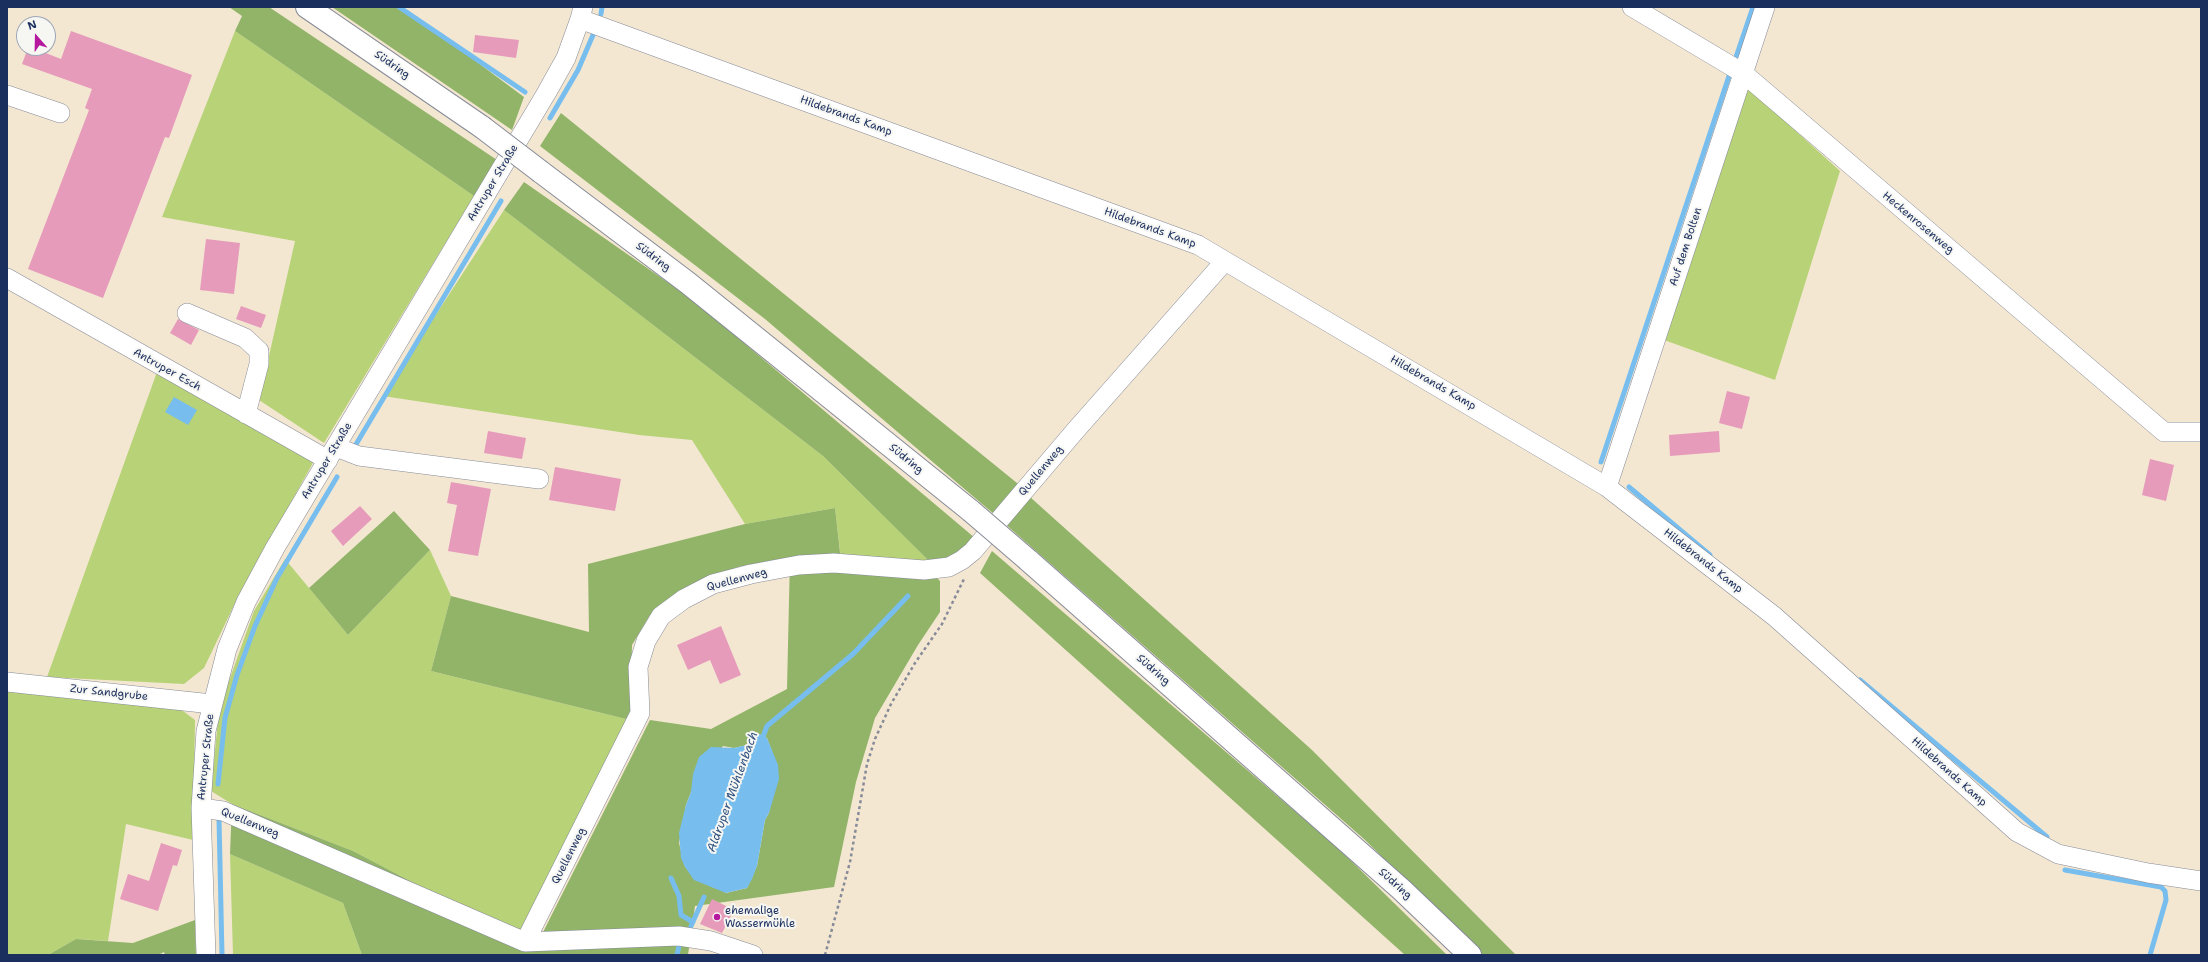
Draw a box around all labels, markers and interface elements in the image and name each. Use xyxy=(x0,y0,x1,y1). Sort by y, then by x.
north arrow xyxy=(16,16,56,56)
text: N xyxy=(25,17,39,34)
street label: Südring xyxy=(372,48,412,82)
street label: Hildebrands Kamp xyxy=(798,93,894,139)
street label: Antruper Straße xyxy=(465,142,521,224)
street label: Heckenrosenweg xyxy=(1879,189,1957,257)
street label: Hildebrands Kamp xyxy=(1102,205,1198,251)
street label: Auf dem Bolten xyxy=(1667,206,1705,288)
street label: Südring xyxy=(633,240,673,274)
street label: Antruper Esch xyxy=(131,346,203,394)
street label: Hildebrands Kamp xyxy=(1388,353,1478,413)
street label: Antruper Straße xyxy=(299,420,355,502)
street label: Südring xyxy=(886,441,926,477)
street label: Quellenweg xyxy=(1016,443,1066,499)
street label: Hildebrands Kamp xyxy=(1661,526,1745,596)
street label: Quellenweg xyxy=(705,566,769,594)
street label: Südring xyxy=(1133,652,1173,688)
street label: Zur Sandgrube xyxy=(69,682,149,704)
street label: Antruper Straße xyxy=(195,713,217,801)
water label: Aldruper Mühlenbach xyxy=(704,730,762,854)
street label: Hildebrands Kamp xyxy=(1909,735,1989,809)
street label: Quellenweg xyxy=(219,805,281,841)
street label: Quellenweg xyxy=(549,825,589,887)
street label: Südring xyxy=(1376,866,1414,902)
place label: ehemalige Wassermühle xyxy=(725,904,795,930)
marker: ehemalige Wassermühle xyxy=(712,912,722,922)

